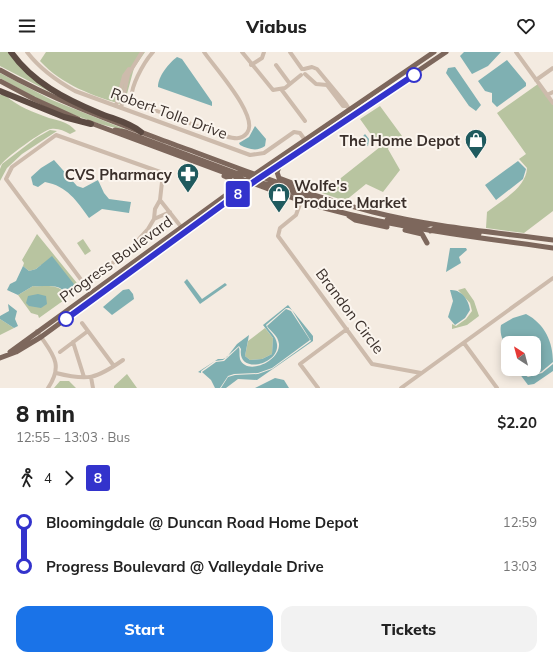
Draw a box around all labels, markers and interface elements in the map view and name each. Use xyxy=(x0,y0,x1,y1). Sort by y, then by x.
icon: menu xyxy=(16,15,38,37)
text: Viabus xyxy=(246,15,307,38)
icon: heart xyxy=(515,15,537,37)
unlabelled marker xyxy=(406,67,422,83)
street label: Robert Tolle Drive xyxy=(108,83,230,143)
shop icon: The Home Depot xyxy=(463,127,489,160)
place label: The Home Depot xyxy=(340,131,460,150)
pharmacy icon: CVS Pharmacy xyxy=(175,161,201,194)
place label: CVS Pharmacy xyxy=(65,165,173,184)
place label: Wolfe's Produce Market xyxy=(294,176,407,212)
line badge: 8 xyxy=(225,181,251,207)
shop icon: Wolfe's Produce Market xyxy=(266,181,292,214)
text: 8 xyxy=(234,185,242,203)
street label: Progress Boulevard xyxy=(56,212,176,306)
street label: Brandon Circle xyxy=(312,265,388,357)
unlabelled marker xyxy=(58,311,74,327)
north arrow xyxy=(501,336,541,376)
map controls xyxy=(501,336,541,376)
text: 8 min xyxy=(16,400,75,428)
text: $2.20 xyxy=(497,413,537,432)
text: 12:55 – 13:03 · Bus xyxy=(16,429,130,445)
icon: walk xyxy=(16,467,38,489)
icon: forward xyxy=(58,467,80,489)
text: 8 xyxy=(94,469,102,487)
text: 4 xyxy=(44,470,52,486)
text: Bloomingdale @ Duncan Road Home Depot xyxy=(46,513,358,532)
text: 12:59 xyxy=(503,514,537,530)
text: Progress Boulevard @ Valleydale Drive xyxy=(46,557,324,576)
text: 13:03 xyxy=(503,558,537,574)
button: Start xyxy=(16,606,273,652)
button: Tickets xyxy=(281,606,537,652)

